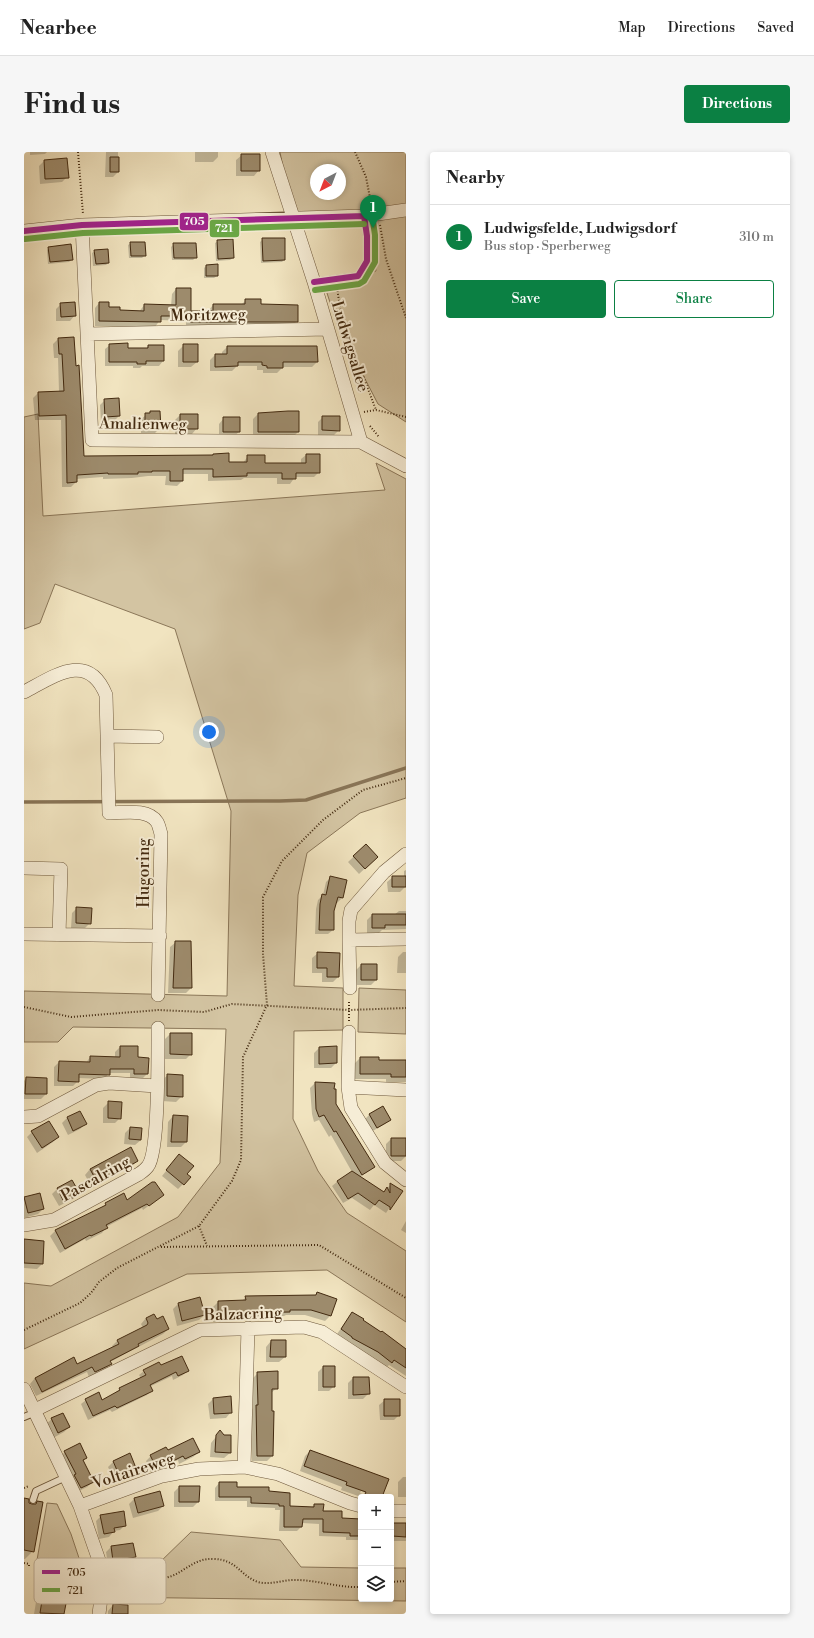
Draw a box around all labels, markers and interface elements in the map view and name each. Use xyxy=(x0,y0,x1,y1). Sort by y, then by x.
text: Nearbee xyxy=(20,16,97,40)
text: Map xyxy=(618,19,646,37)
text: Directions xyxy=(668,19,735,37)
text: Saved xyxy=(757,19,794,37)
button: Directions xyxy=(684,85,790,123)
text: Find us xyxy=(24,87,120,122)
north arrow xyxy=(310,164,346,200)
text: Nearby xyxy=(446,167,505,189)
pin: 1 xyxy=(360,195,386,228)
line badge: 705 xyxy=(179,212,209,231)
text: 705 xyxy=(184,215,205,229)
line badge: 721 xyxy=(209,219,240,238)
text: Ludwigsfelde, Ludwigsdorf xyxy=(484,219,676,238)
text: 721 xyxy=(215,222,234,236)
text: 1 xyxy=(456,229,462,245)
text: 310 m xyxy=(739,229,774,245)
text: Bus stop · Sperberweg xyxy=(484,238,611,254)
button: Save xyxy=(446,280,606,318)
button: Share xyxy=(614,280,774,318)
street label: Ludwigsallee xyxy=(327,298,373,394)
street label: Moritzweg xyxy=(170,304,247,326)
street label: Amalienweg xyxy=(98,413,188,435)
your location xyxy=(199,722,219,742)
street label: Hugoring xyxy=(134,838,154,908)
street label: Pascalring xyxy=(57,1151,134,1206)
street label: Balzacring xyxy=(203,1303,283,1325)
street label: Voltaireweg xyxy=(89,1448,178,1494)
map controls xyxy=(358,1494,394,1602)
button: + xyxy=(358,1494,394,1530)
button: − xyxy=(358,1530,394,1566)
legend xyxy=(34,1558,166,1604)
text: 705 xyxy=(67,1566,86,1580)
button: layers xyxy=(358,1566,394,1602)
text: 721 xyxy=(67,1584,84,1598)

